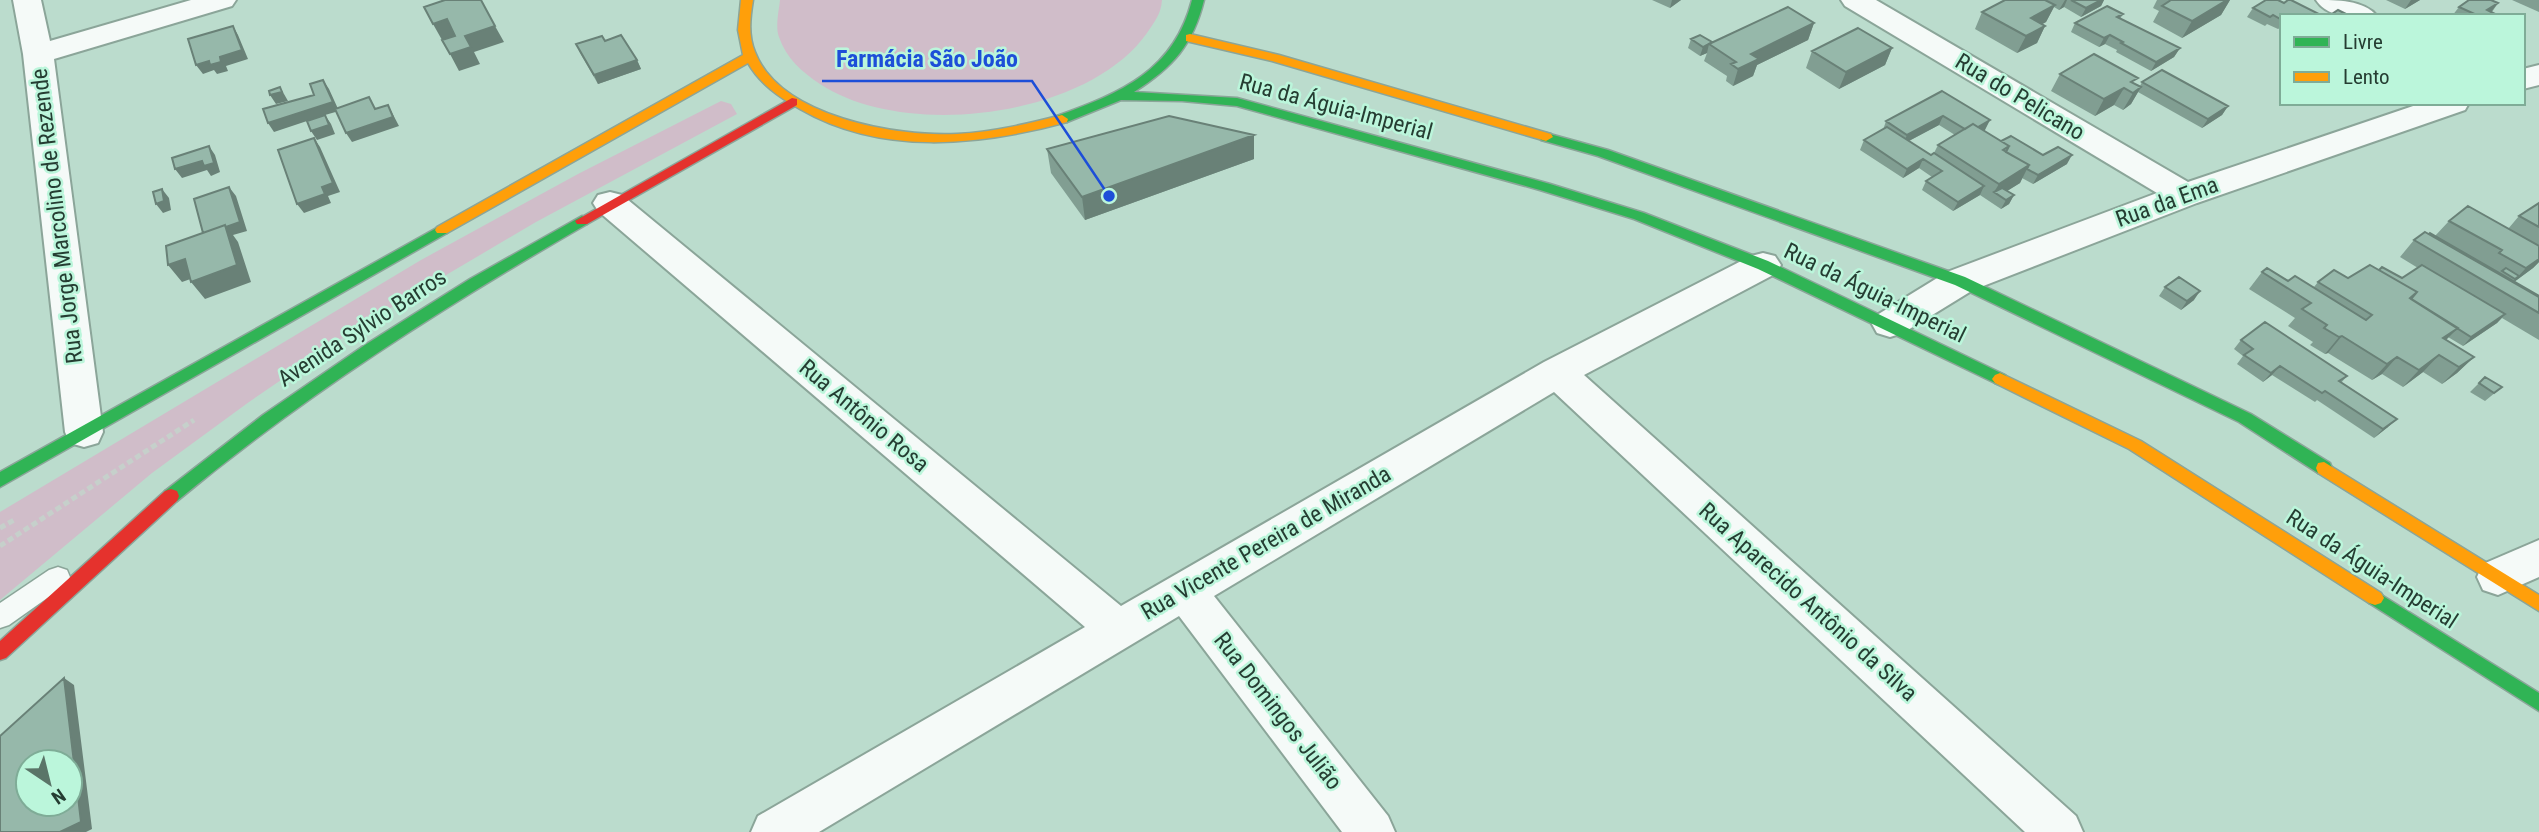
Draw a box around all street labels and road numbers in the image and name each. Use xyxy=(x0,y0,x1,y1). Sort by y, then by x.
street label: Rua do Pelicano xyxy=(1950,48,2090,146)
street label: Rua Jorge Marcolino de Rezende xyxy=(26,67,88,365)
street label: Rua da Águia-Imperial xyxy=(1236,67,1436,146)
street label: Rua da Ema xyxy=(2112,171,2222,233)
street label: Rua da Águia-Imperial xyxy=(1780,236,1971,349)
street label: Avenida Sylvio Barros xyxy=(273,263,451,393)
street label: Rua Antônio Rosa xyxy=(794,354,934,478)
street label: Rua Vicente Pereira de Miranda xyxy=(1136,460,1396,626)
street label: Rua Aparecido Antônio da Silva xyxy=(1694,497,1922,707)
street label: Rua da Águia-Imperial xyxy=(2281,503,2463,634)
street label: Rua Domingos Julião xyxy=(1208,627,1348,795)

